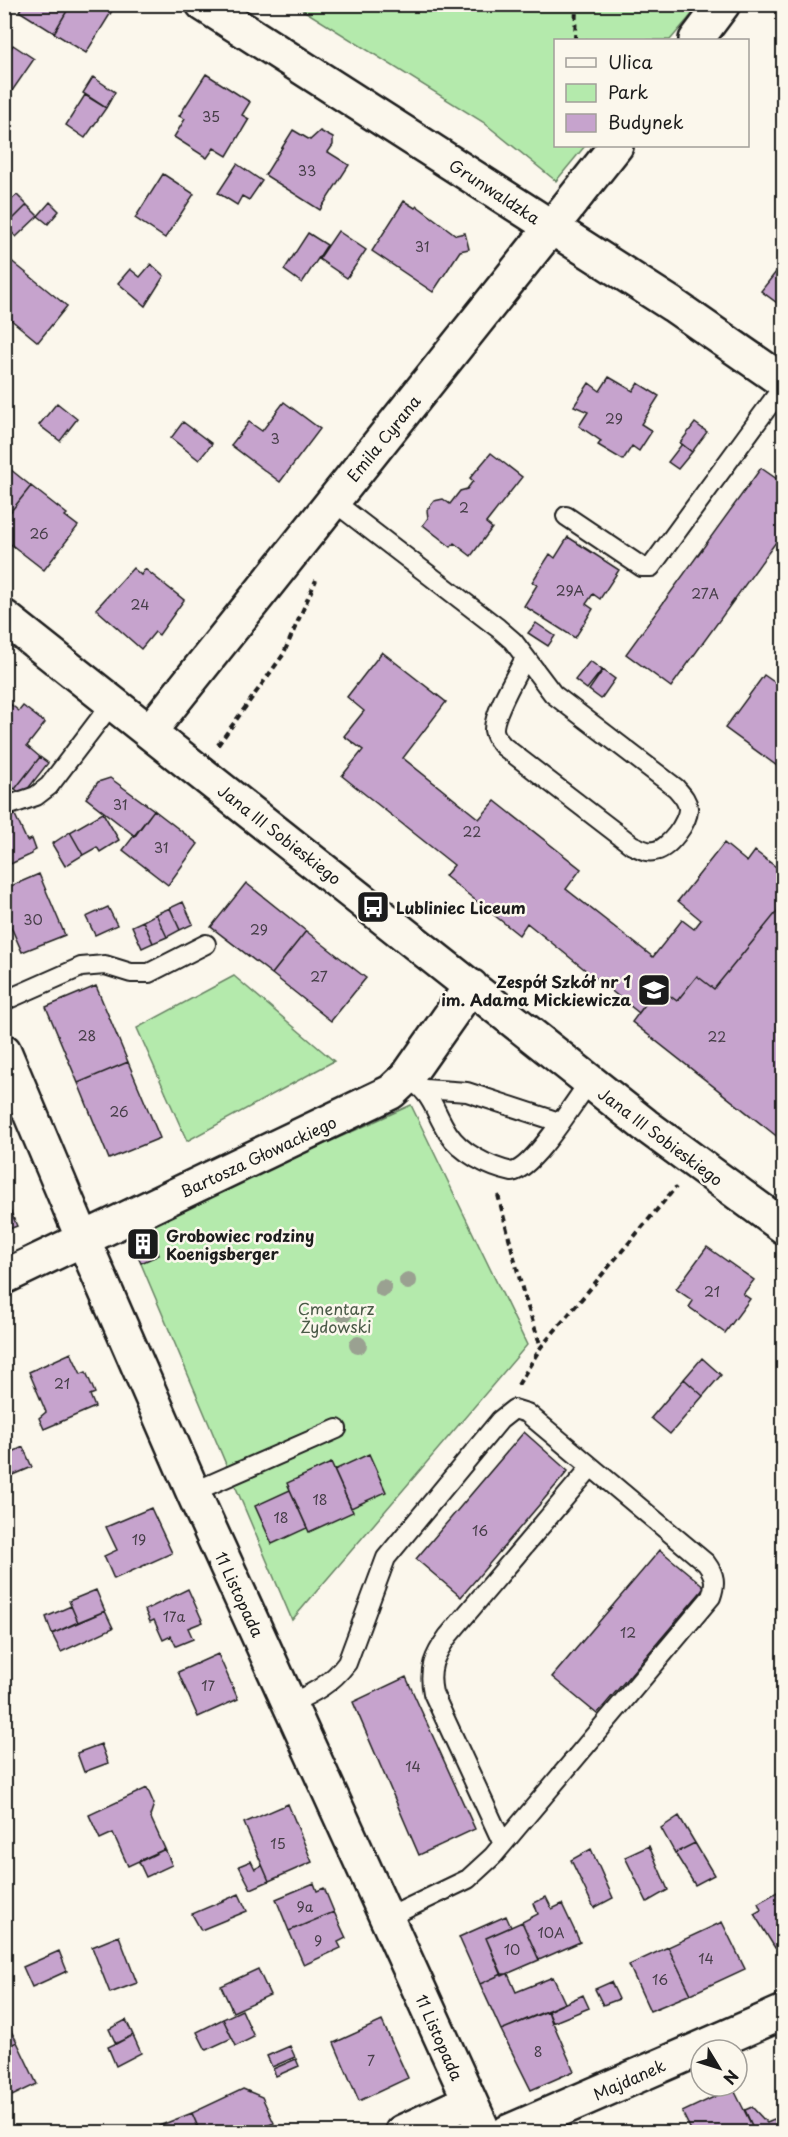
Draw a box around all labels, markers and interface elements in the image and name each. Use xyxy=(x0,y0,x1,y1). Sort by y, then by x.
legend xyxy=(554,39,749,147)
text: Ulica xyxy=(608,48,653,75)
text: Park xyxy=(608,78,648,105)
house number: 35 xyxy=(202,106,220,127)
text: Budynek xyxy=(608,108,684,135)
street label: Grunwaldzka xyxy=(445,153,545,229)
house number: 33 xyxy=(298,160,316,181)
house number: 31 xyxy=(415,236,429,257)
street label: Emila Cyrana xyxy=(341,390,425,486)
house number: 29 xyxy=(605,408,623,429)
house number: 3 xyxy=(270,428,280,449)
house number: 2 xyxy=(459,497,469,518)
house number: 26 xyxy=(29,523,49,544)
house number: 29A xyxy=(556,580,584,601)
house number: 27A xyxy=(691,583,719,604)
house number: 24 xyxy=(131,594,149,615)
street label: Jana III Sobieskiego xyxy=(213,778,347,890)
house number: 31 xyxy=(113,794,127,815)
house number: 22 xyxy=(463,821,481,842)
house number: 31 xyxy=(154,837,168,858)
bus stop icon: Lubliniec Liceum xyxy=(355,889,391,925)
place label: Lubliniec Liceum xyxy=(396,895,526,919)
house number: 30 xyxy=(23,909,43,930)
house number: 29 xyxy=(250,919,268,940)
house number: 27 xyxy=(310,966,328,987)
place label: Zespół Szkół nr 1 im. Adama Mickiewicza xyxy=(441,969,631,1011)
school or university icon: Zespół Szkół nr 1 im. Adama Mickiewicza xyxy=(636,972,672,1008)
house number: 28 xyxy=(78,1025,96,1046)
house number: 22 xyxy=(708,1026,726,1047)
street label: Jana III Sobieskiego xyxy=(594,1081,728,1191)
house number: 26 xyxy=(109,1101,129,1122)
street label: Bartosza Głowackiego xyxy=(176,1109,340,1203)
place label: Grobowiec rodziny Koenigsberger xyxy=(166,1223,314,1265)
building icon: Grobowiec rodziny Koenigsberger xyxy=(125,1226,161,1262)
house number: 21 xyxy=(704,1281,720,1302)
park label: Cmentarz Żydowski xyxy=(298,1296,375,1338)
house number: 21 xyxy=(54,1373,70,1394)
house number: 18 xyxy=(312,1489,328,1510)
house number: 18 xyxy=(273,1507,289,1528)
house number: 16 xyxy=(472,1520,488,1541)
house number: 19 xyxy=(132,1529,146,1550)
street label: 11 Listopada xyxy=(210,1547,270,1641)
house number: 17a xyxy=(163,1606,186,1627)
house number: 12 xyxy=(620,1622,636,1643)
house number: 17 xyxy=(201,1675,215,1696)
house number: 14 xyxy=(405,1756,421,1777)
house number: 15 xyxy=(270,1833,286,1854)
house number: 9a xyxy=(297,1896,314,1917)
house number: 10A xyxy=(537,1922,565,1943)
house number: 9 xyxy=(314,1930,322,1951)
house number: 10 xyxy=(504,1939,520,1960)
house number: 14 xyxy=(698,1948,714,1969)
house number: 16 xyxy=(652,1969,668,1990)
street label: 11 Listopada xyxy=(410,1990,470,2084)
north arrow xyxy=(689,2038,749,2098)
house number: 8 xyxy=(534,2041,542,2062)
house number: 7 xyxy=(367,2050,375,2071)
street label: Majdanek xyxy=(589,2052,669,2106)
text: N xyxy=(718,2065,745,2090)

